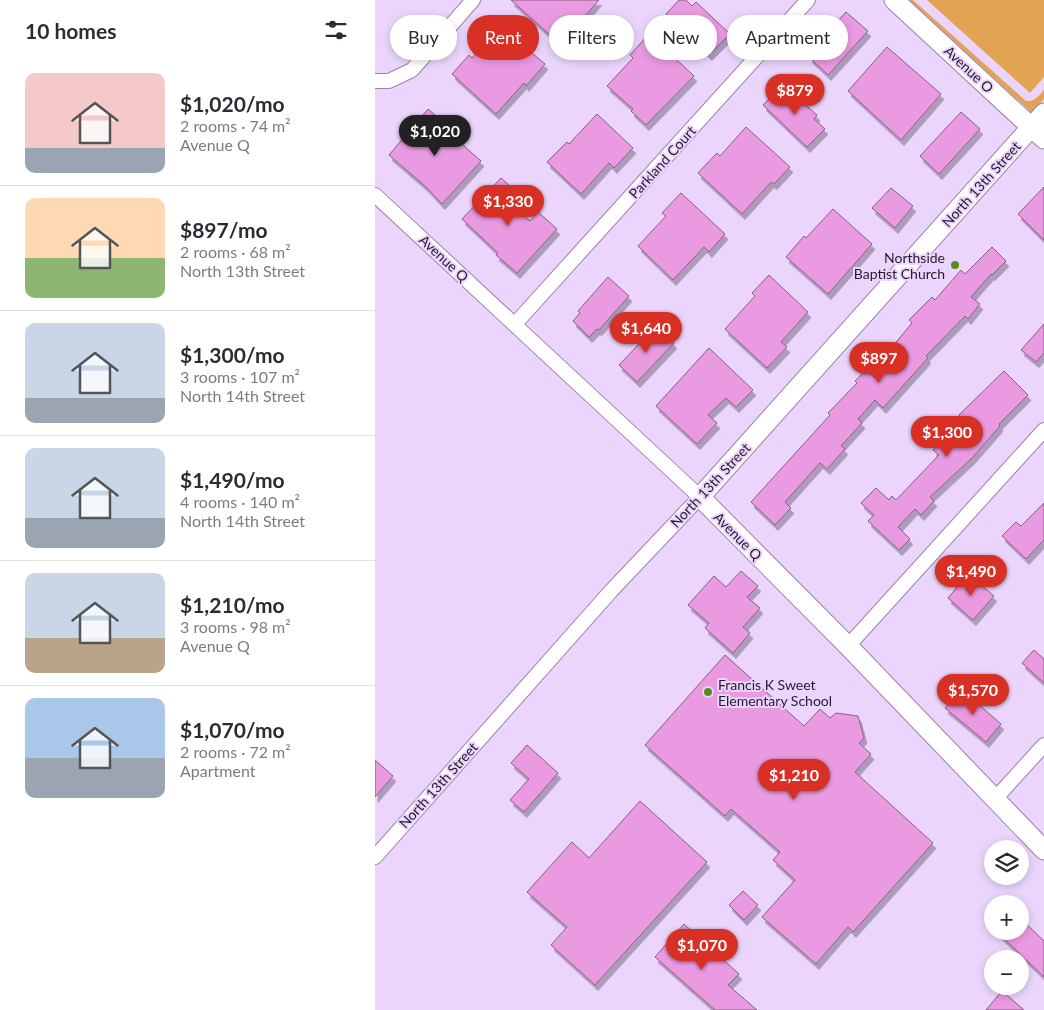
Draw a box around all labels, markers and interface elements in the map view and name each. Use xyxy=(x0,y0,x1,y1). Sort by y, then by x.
chip: Buy xyxy=(390,15,457,60)
chip: Rent xyxy=(467,15,539,60)
chip: Filters xyxy=(549,15,634,60)
chip: New xyxy=(644,15,717,60)
chip: Apartment xyxy=(727,15,848,60)
icon: filters xyxy=(322,16,350,44)
text: 10 homes xyxy=(25,18,116,43)
street label: Avenue O xyxy=(941,42,997,96)
pin: $879 xyxy=(765,74,825,116)
text: $879 xyxy=(776,80,814,99)
text: $1,020/mo xyxy=(180,91,285,116)
icon: home xyxy=(65,93,125,153)
pin: $1,020 xyxy=(394,114,476,157)
text: 2 rooms · 74 m² xyxy=(180,116,291,135)
text: $1,020 xyxy=(410,121,460,140)
street label: Parkland Court xyxy=(625,122,699,202)
text: Avenue Q xyxy=(180,135,250,154)
street label: North 13th Street xyxy=(938,138,1024,230)
pin: $1,330 xyxy=(467,184,549,227)
text: $1,330 xyxy=(483,191,533,210)
text: $897/mo xyxy=(180,217,268,242)
icon: home xyxy=(65,218,125,278)
street label: Avenue Q xyxy=(416,231,473,286)
text: 2 rooms · 68 m² xyxy=(180,242,291,261)
place label: Northside Baptist Church xyxy=(854,249,945,282)
marker: Northside Baptist Church xyxy=(949,259,961,271)
text: North 13th Street xyxy=(180,261,305,280)
pin: $1,640 xyxy=(605,312,687,354)
text: $1,640 xyxy=(621,318,671,337)
text: $1,300/mo xyxy=(180,342,285,367)
pin: $897 xyxy=(849,342,909,384)
icon: home xyxy=(65,343,125,403)
text: $897 xyxy=(860,348,898,367)
text: 3 rooms · 107 m² xyxy=(180,367,300,386)
text: North 14th Street xyxy=(180,386,305,405)
pin: $1,300 xyxy=(906,416,988,458)
text: $1,300 xyxy=(922,422,972,441)
street label: North 13th Street xyxy=(666,439,754,531)
text: $1,490/mo xyxy=(180,467,285,492)
icon: home xyxy=(65,468,125,528)
text: 4 rooms · 140 m² xyxy=(180,492,300,511)
street label: Avenue Q xyxy=(710,508,766,564)
text: North 14th Street xyxy=(180,511,305,530)
pin: $1,490 xyxy=(930,554,1012,597)
text: $1,490 xyxy=(946,561,996,580)
text: $1,210/mo xyxy=(180,592,285,617)
icon: home xyxy=(65,593,125,653)
text: 3 rooms · 98 m² xyxy=(180,617,291,636)
text: Avenue Q xyxy=(180,636,250,655)
pin: $1,570 xyxy=(932,674,1014,716)
place label: Francis K Sweet Elementary School xyxy=(718,676,832,709)
text: $1,570 xyxy=(948,680,998,699)
marker: Francis K Sweet Elementary School xyxy=(702,686,714,698)
text: $1,070/mo xyxy=(180,717,285,742)
icon: home xyxy=(65,718,125,778)
street label: North 13th Street xyxy=(395,739,481,831)
text: 2 rooms · 72 m² xyxy=(180,742,291,761)
pin: $1,210 xyxy=(753,758,835,801)
text: Apartment xyxy=(180,761,255,780)
text: $1,210 xyxy=(769,765,819,784)
map controls xyxy=(984,840,1029,995)
button: layers xyxy=(984,840,1029,885)
button: + xyxy=(984,895,1029,940)
pin: $1,070 xyxy=(661,928,743,971)
text: $1,070 xyxy=(677,935,727,954)
button: − xyxy=(984,950,1029,995)

